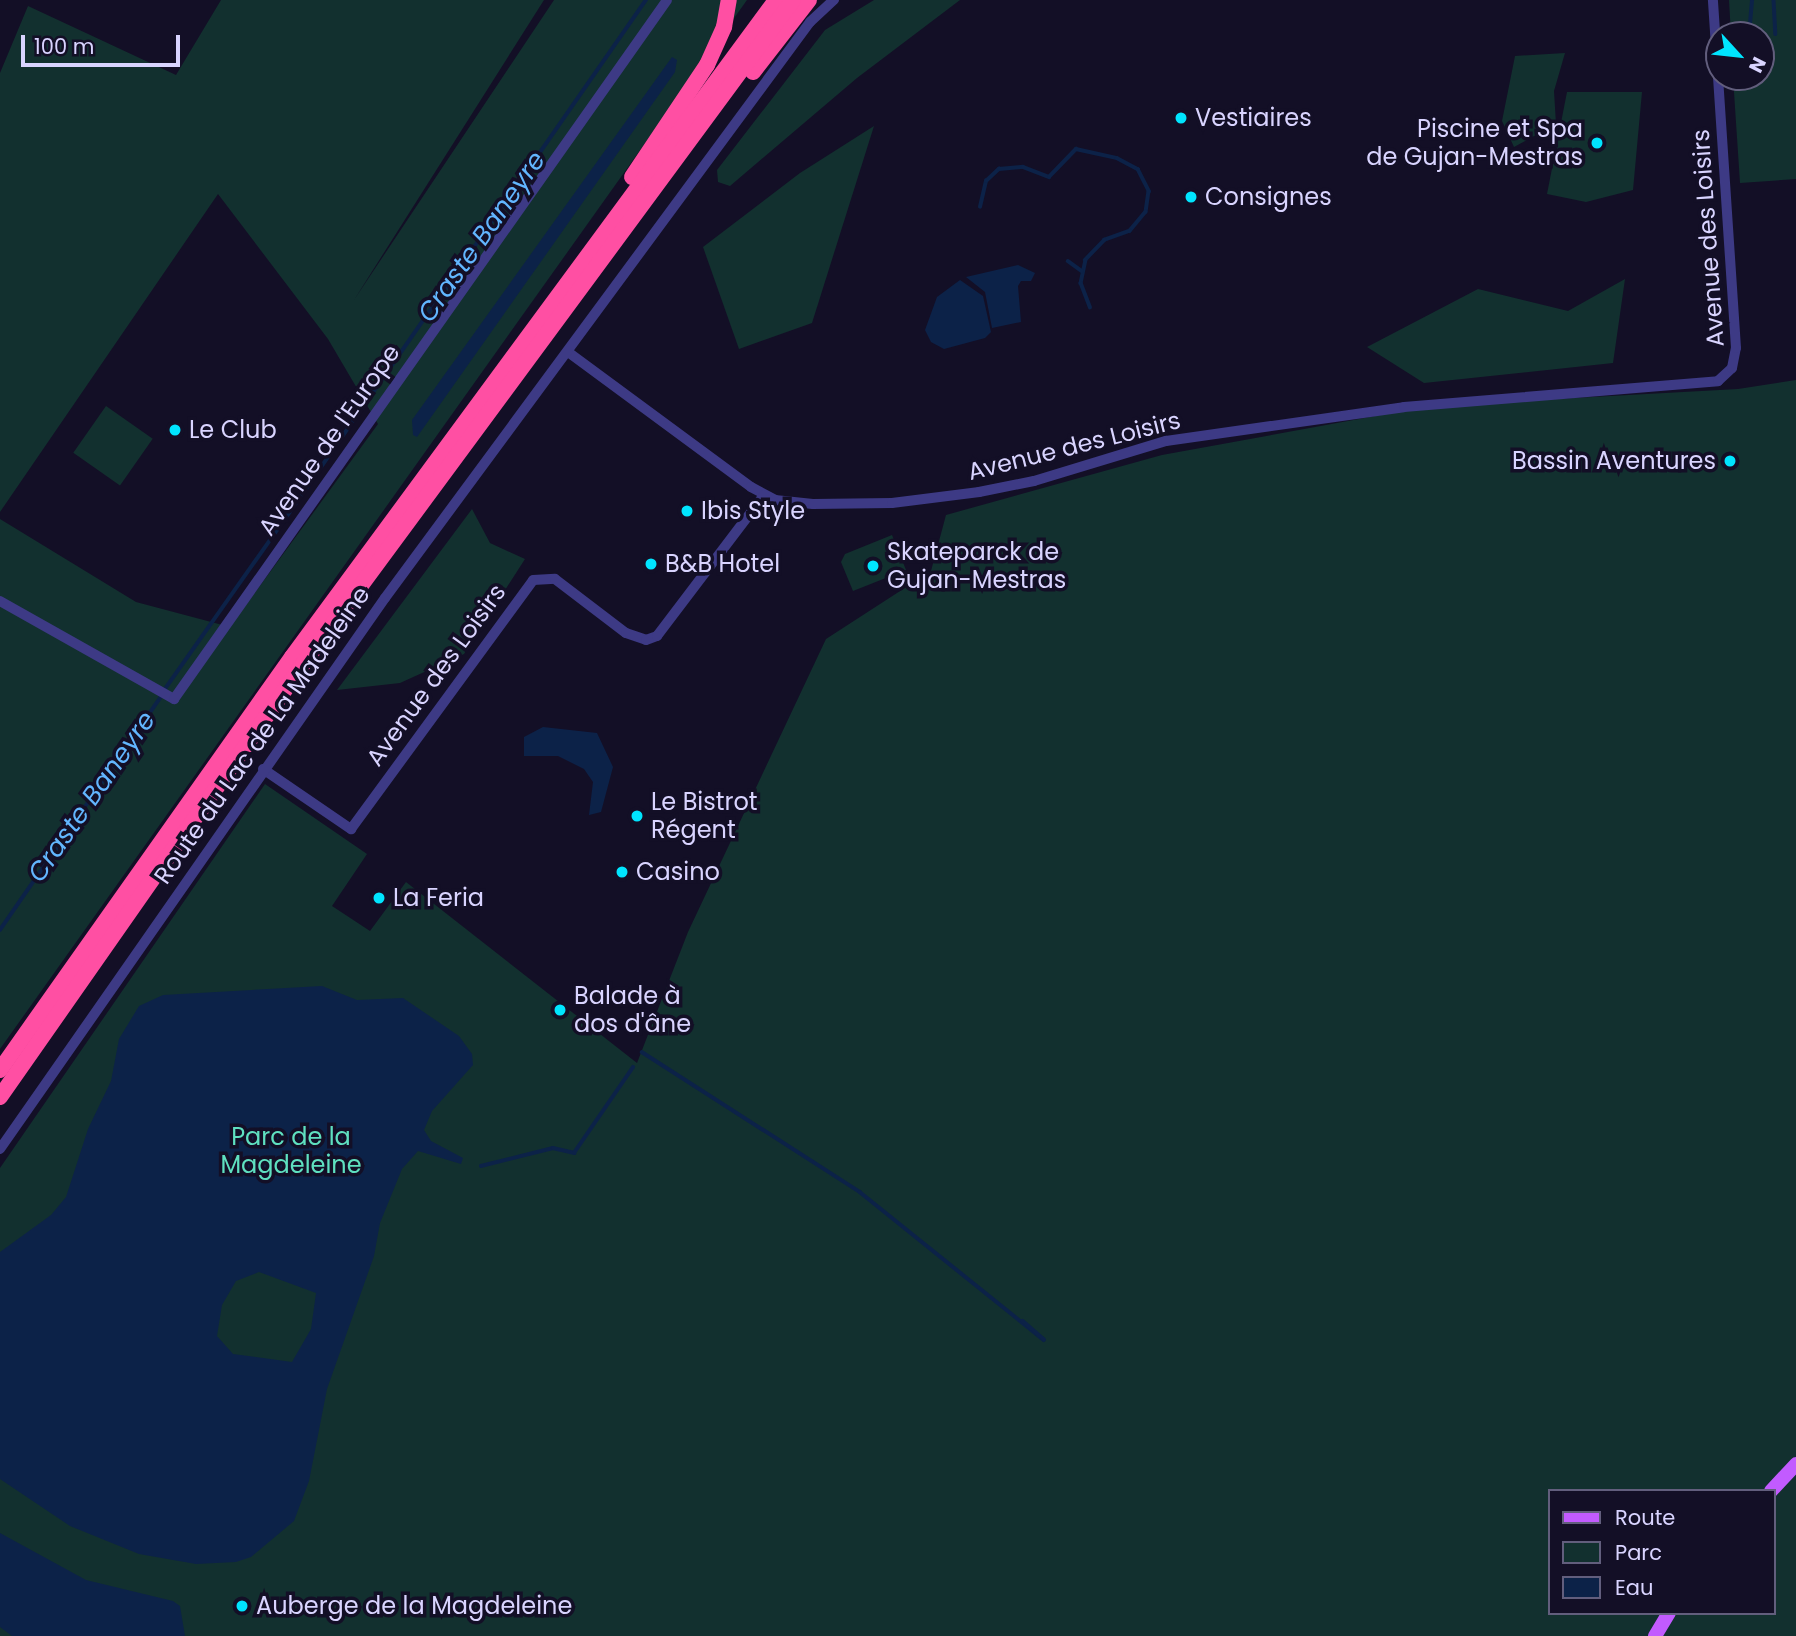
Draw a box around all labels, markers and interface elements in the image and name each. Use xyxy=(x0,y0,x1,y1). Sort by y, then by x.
scale bar xyxy=(24,21,184,65)
north arrow xyxy=(1705,21,1775,91)
text: 100 m xyxy=(34,32,94,61)
text: N xyxy=(1742,52,1773,77)
place label: Vestiaires xyxy=(1195,104,1312,132)
marker: Vestiaires xyxy=(1173,110,1189,126)
place label: Piscine et Spa de Gujan-Mestras xyxy=(1366,115,1583,171)
street label: Avenue des Loisirs xyxy=(1686,128,1730,348)
marker: Piscine et Spa de Gujan-Mestras xyxy=(1589,135,1605,151)
water label: Craste Baneyre xyxy=(412,146,552,328)
place label: Consignes xyxy=(1205,183,1332,211)
marker: Consignes xyxy=(1183,189,1199,205)
street label: Avenue de l'Europe xyxy=(252,339,406,541)
street label: Avenue des Loisirs xyxy=(965,406,1183,486)
place label: Le Club xyxy=(189,416,277,444)
marker: Le Club xyxy=(167,422,183,438)
place label: Bassin Aventures xyxy=(1512,447,1716,475)
marker: Bassin Aventures xyxy=(1722,453,1738,469)
place label: Ibis Style xyxy=(701,497,805,525)
marker: Ibis Style xyxy=(679,503,695,519)
place label: Skateparck de Gujan-Mestras xyxy=(887,538,1066,594)
place label: B&B Hotel xyxy=(665,550,780,578)
marker: B&B Hotel xyxy=(643,556,659,572)
marker: Skateparck de Gujan-Mestras xyxy=(865,558,881,574)
street label: Avenue des Loisirs xyxy=(360,578,512,772)
street label: Route du Lac de La Madeleine xyxy=(148,581,376,889)
water label: Craste Baneyre xyxy=(22,706,162,888)
place label: Le Bistrot Régent xyxy=(651,788,758,844)
marker: Le Bistrot Régent xyxy=(629,808,645,824)
place label: Casino xyxy=(636,858,720,886)
marker: Casino xyxy=(614,864,630,880)
place label: La Feria xyxy=(393,884,484,912)
marker: La Feria xyxy=(371,890,387,906)
place label: Balade à dos d'âne xyxy=(574,982,691,1038)
marker: Balade à dos d'âne xyxy=(552,1002,568,1018)
park label: Parc de la Magdeleine xyxy=(220,1123,362,1179)
legend xyxy=(1548,1489,1775,1615)
text: Route xyxy=(1615,1503,1675,1532)
text: Parc xyxy=(1615,1538,1662,1567)
text: Eau xyxy=(1615,1573,1653,1602)
place label: Auberge de la Magdeleine xyxy=(256,1592,572,1620)
marker: Auberge de la Magdeleine xyxy=(234,1598,250,1614)

